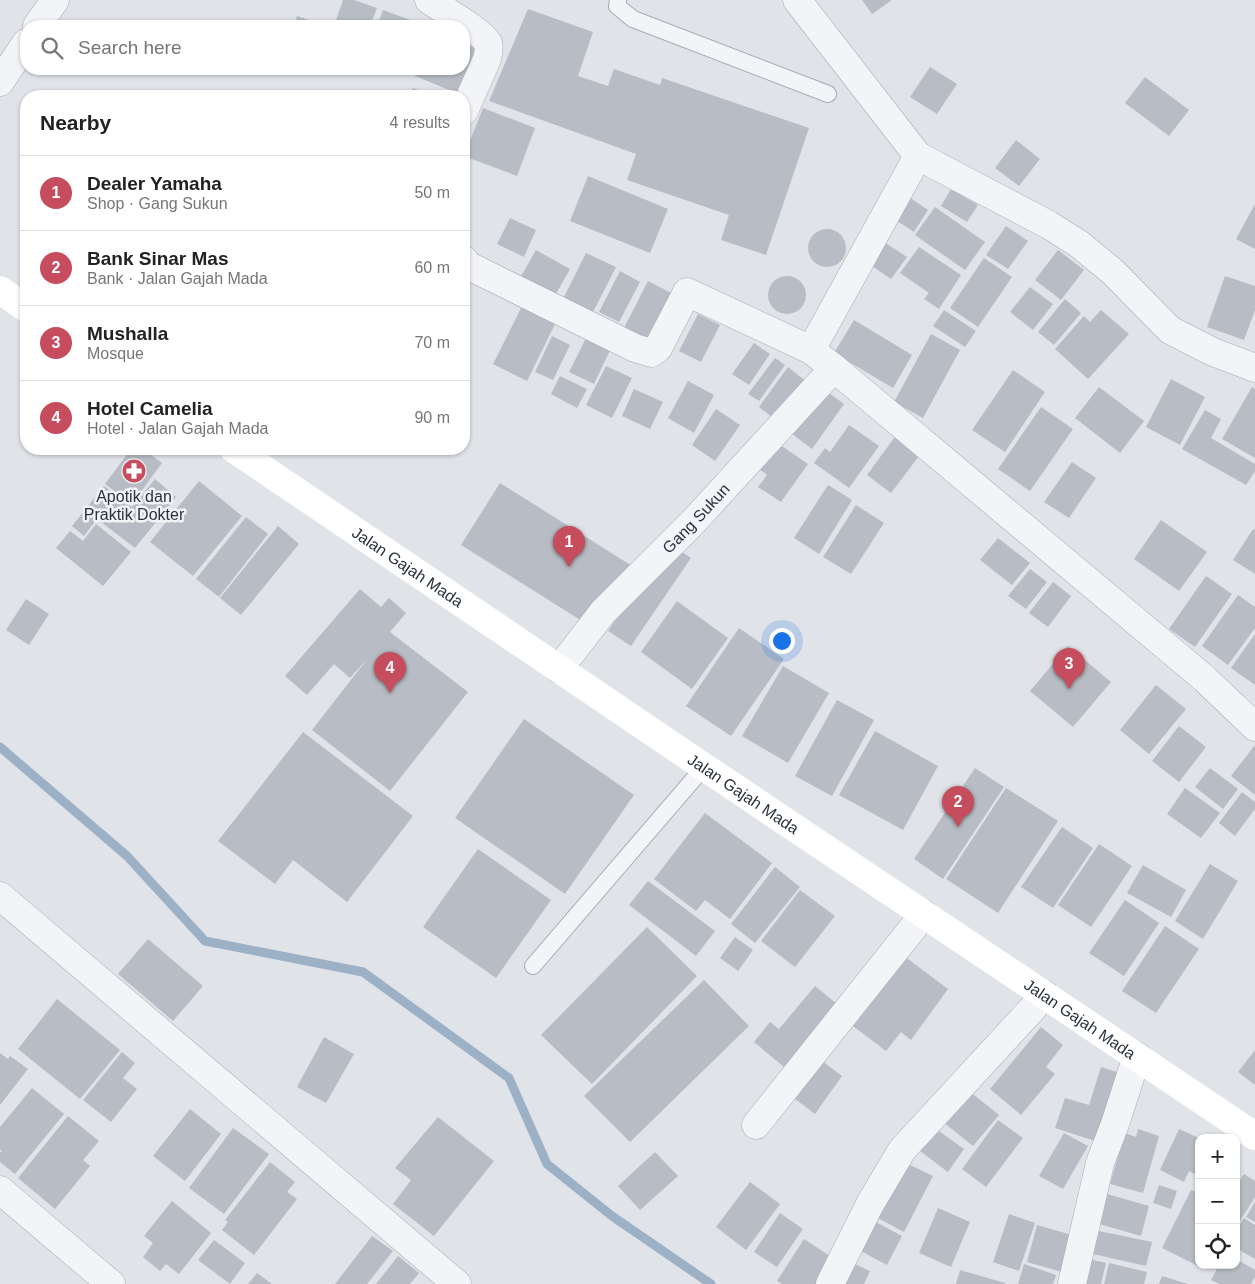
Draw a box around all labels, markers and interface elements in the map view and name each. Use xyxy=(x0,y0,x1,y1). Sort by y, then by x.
search box xyxy=(20,20,470,75)
icon: search xyxy=(38,34,66,62)
text: Search here xyxy=(78,37,182,58)
text: Nearby xyxy=(40,111,111,134)
text: 4 results xyxy=(390,114,450,131)
text: Dealer Yamaha xyxy=(87,173,222,194)
text: 1 xyxy=(52,184,60,201)
text: 50 m xyxy=(414,184,450,201)
text: Shop · Gang Sukun xyxy=(87,195,228,212)
text: Bank Sinar Mas xyxy=(87,248,229,269)
text: 2 xyxy=(52,259,60,276)
text: 60 m xyxy=(414,259,450,276)
text: Bank · Jalan Gajah Mada xyxy=(87,270,268,287)
text: Mushalla xyxy=(87,323,168,344)
text: 3 xyxy=(52,334,60,351)
text: 70 m xyxy=(414,334,450,351)
text: Mosque xyxy=(87,345,144,362)
text: Hotel Camelia xyxy=(87,398,213,419)
text: 4 xyxy=(52,409,60,426)
text: 90 m xyxy=(414,409,450,426)
text: Hotel · Jalan Gajah Mada xyxy=(87,420,268,437)
pharmacy icon: Apotik dan Praktik Dokter xyxy=(121,458,147,484)
street label: Gang Sukun xyxy=(659,480,733,557)
place label: Apotik dan Praktik Dokter xyxy=(84,488,185,523)
street label: Jalan Gajah Mada xyxy=(349,524,466,611)
pin: 1 xyxy=(553,526,585,567)
your location xyxy=(769,628,795,654)
pin: 3 xyxy=(1053,648,1085,689)
pin: 4 xyxy=(374,652,406,693)
street label: Jalan Gajah Mada xyxy=(684,751,802,837)
pin: 2 xyxy=(942,786,974,827)
street label: Jalan Gajah Mada xyxy=(1021,976,1139,1062)
map controls xyxy=(1195,1134,1240,1269)
button: + xyxy=(1195,1134,1240,1179)
button: − xyxy=(1195,1179,1240,1224)
button: locate xyxy=(1195,1224,1240,1269)

